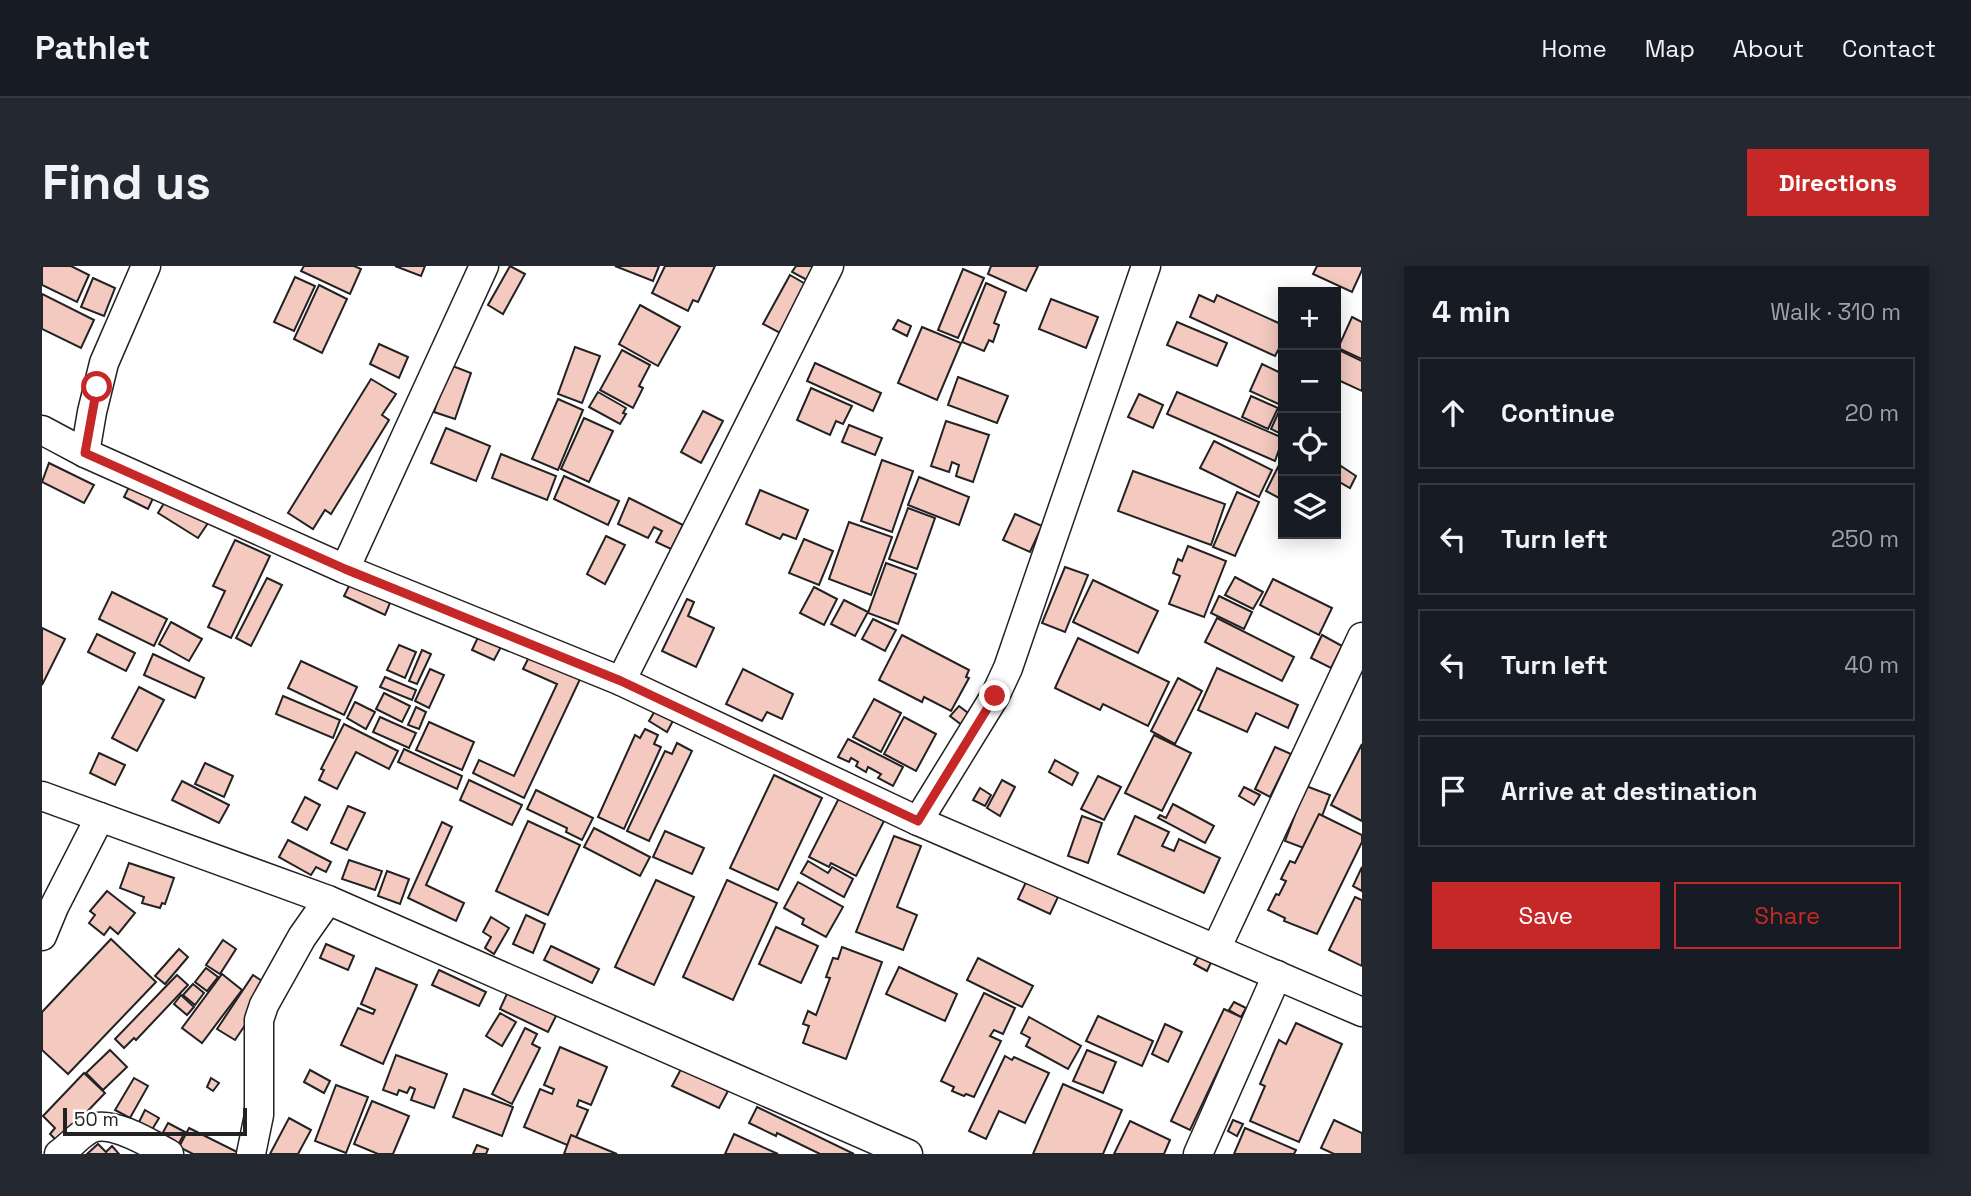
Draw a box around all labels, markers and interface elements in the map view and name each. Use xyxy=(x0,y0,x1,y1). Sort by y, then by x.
text: Pathlet xyxy=(35,27,150,69)
text: Home xyxy=(1541,33,1607,64)
text: Map xyxy=(1645,33,1695,64)
text: About xyxy=(1733,33,1804,64)
text: Contact xyxy=(1842,33,1936,64)
button: Directions xyxy=(1747,149,1929,216)
text: Find us xyxy=(42,151,211,213)
map controls xyxy=(1278,287,1341,539)
button: + xyxy=(1278,287,1341,350)
text: 4 min xyxy=(1432,292,1511,331)
text: Walk · 310 m xyxy=(1770,297,1901,327)
button: − xyxy=(1278,350,1341,413)
route start xyxy=(81,371,112,402)
icon: ahead xyxy=(1434,394,1472,432)
text: Continue xyxy=(1501,396,1615,430)
text: 20 m xyxy=(1845,398,1899,428)
button: locate xyxy=(1278,413,1341,476)
button: layers xyxy=(1278,476,1341,539)
icon: left xyxy=(1434,520,1472,558)
text: Turn left xyxy=(1501,522,1608,556)
text: 250 m xyxy=(1831,524,1899,554)
icon: left xyxy=(1434,646,1472,684)
text: Turn left xyxy=(1501,648,1608,682)
text: 40 m xyxy=(1844,650,1899,680)
route end xyxy=(979,680,1010,711)
icon: arrive xyxy=(1434,772,1472,810)
text: Arrive at destination xyxy=(1501,774,1758,808)
button: Save xyxy=(1432,882,1660,949)
button: Share xyxy=(1674,882,1901,949)
scale bar xyxy=(63,1105,247,1137)
text: 50 m xyxy=(74,1107,119,1132)

